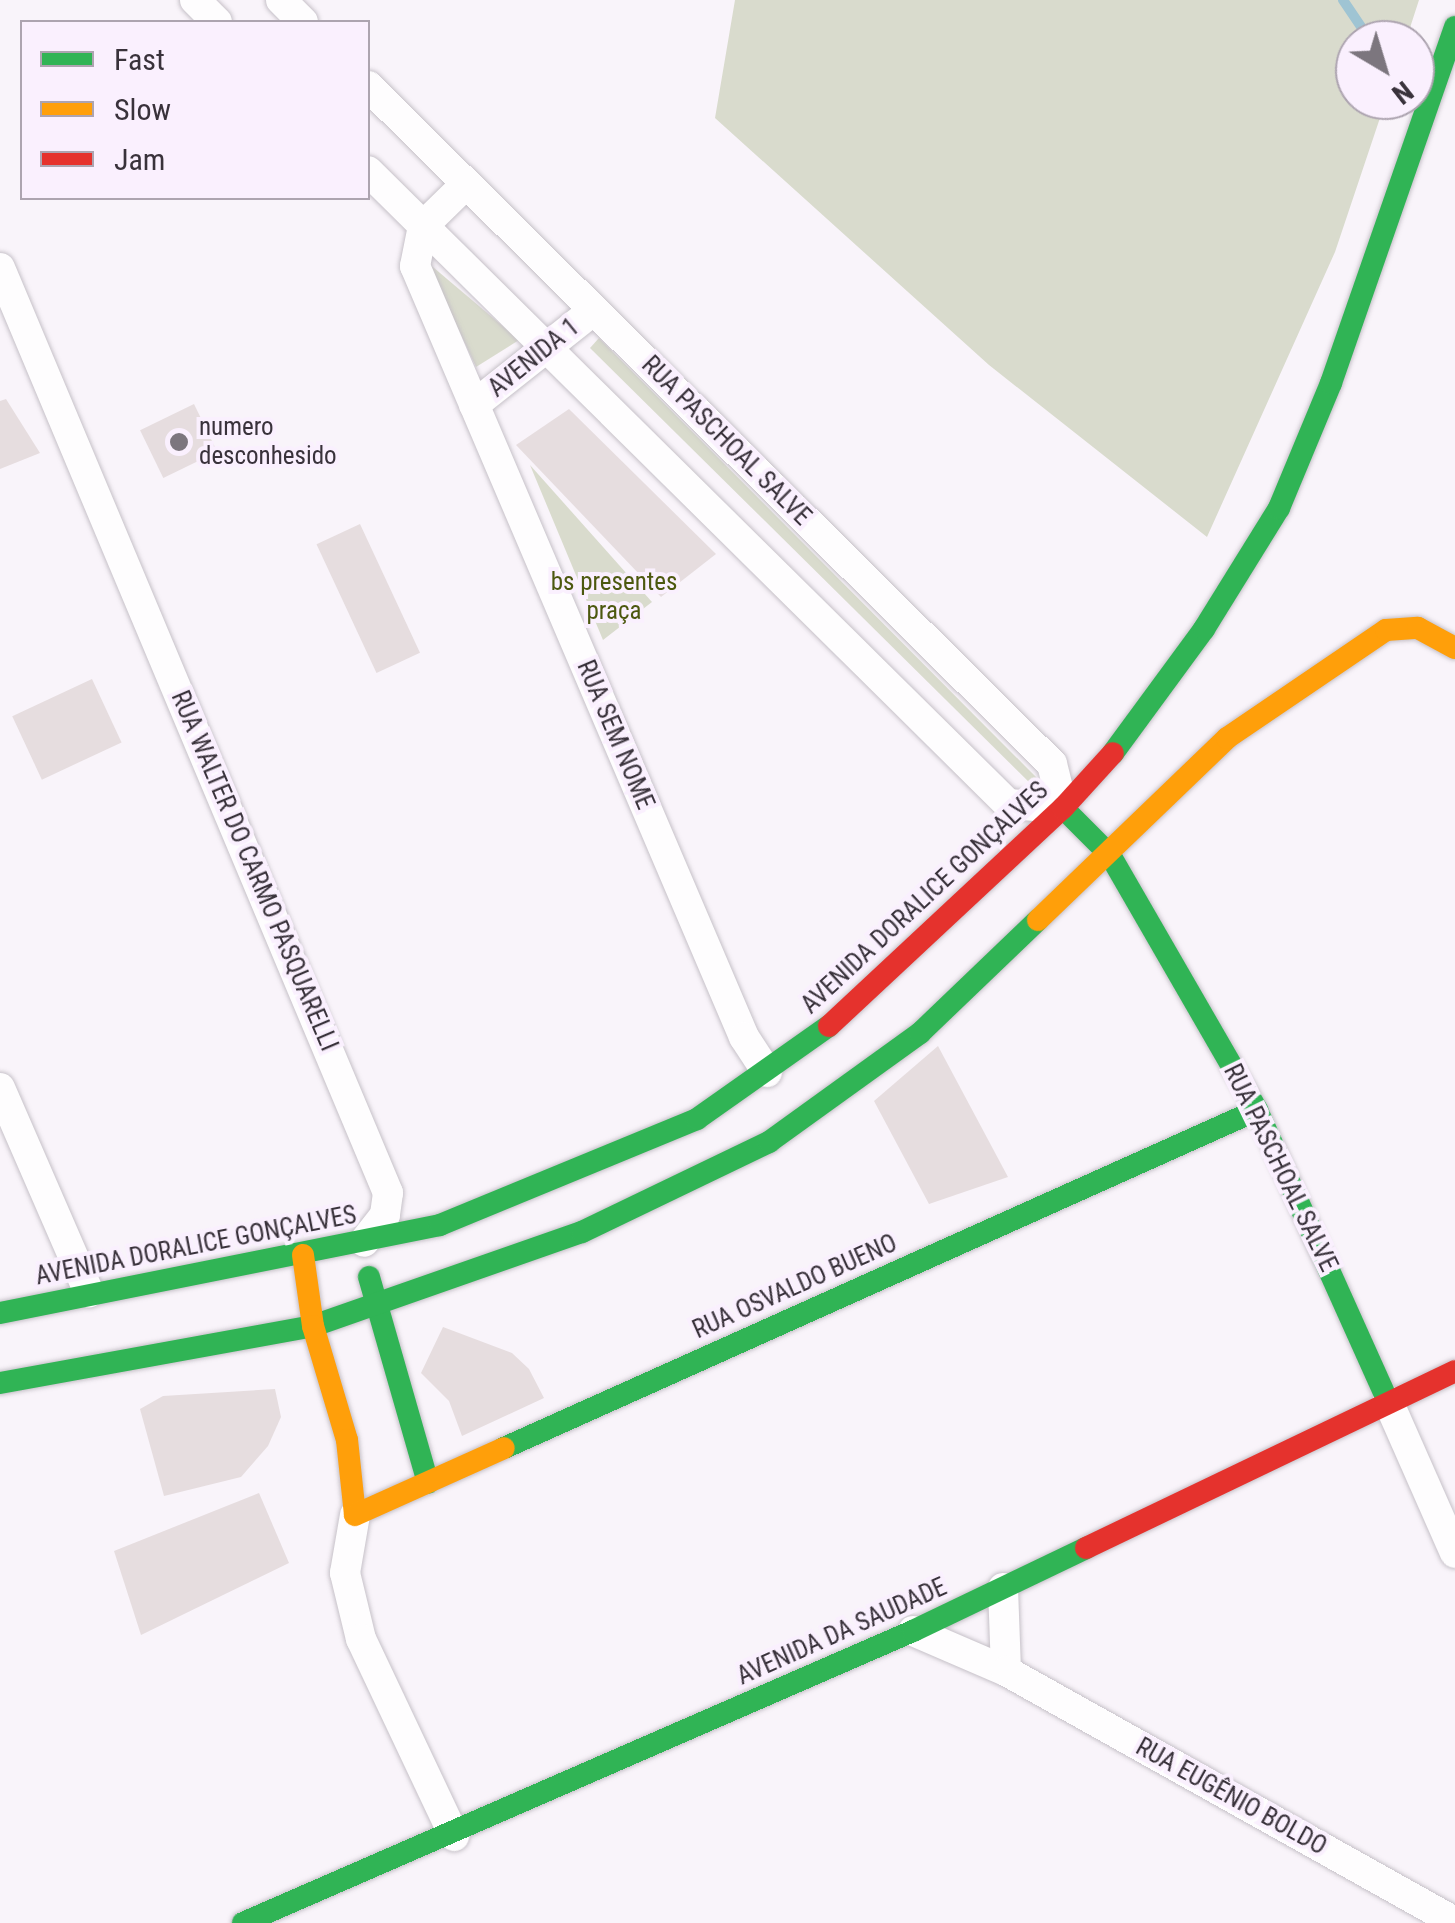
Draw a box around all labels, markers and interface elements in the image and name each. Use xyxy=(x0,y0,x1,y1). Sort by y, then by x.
legend xyxy=(20,20,370,200)
north arrow xyxy=(1335,20,1435,120)
text: Fast xyxy=(114,42,165,77)
text: N xyxy=(1386,74,1419,111)
text: Slow xyxy=(114,92,171,127)
text: Jam xyxy=(114,142,165,177)
street label: AVENIDA 1 xyxy=(483,312,585,404)
street label: RUA PASCHOAL SALVE xyxy=(635,350,817,532)
place label: numero desconhesido xyxy=(199,413,337,472)
marker: numero desconhesido xyxy=(168,431,190,453)
park label: bs presentes praça xyxy=(551,568,677,627)
street label: RUA SEM NOME xyxy=(570,656,660,814)
street label: RUA WALTER DO CARMO PASQUARELLI xyxy=(164,686,344,1056)
street label: AVENIDA DORALICE GONÇALVES xyxy=(795,776,1055,1020)
street label: RUA PASCHOAL SALVE xyxy=(1217,1059,1343,1277)
street label: AVENIDA DORALICE GONÇALVES xyxy=(33,1200,359,1292)
street label: RUA OSVALDO BUENO xyxy=(688,1229,902,1345)
street label: AVENIDA DA SAUDADE xyxy=(733,1572,951,1692)
street label: RUA EUGÊNIO BOLDO xyxy=(1130,1732,1332,1862)

